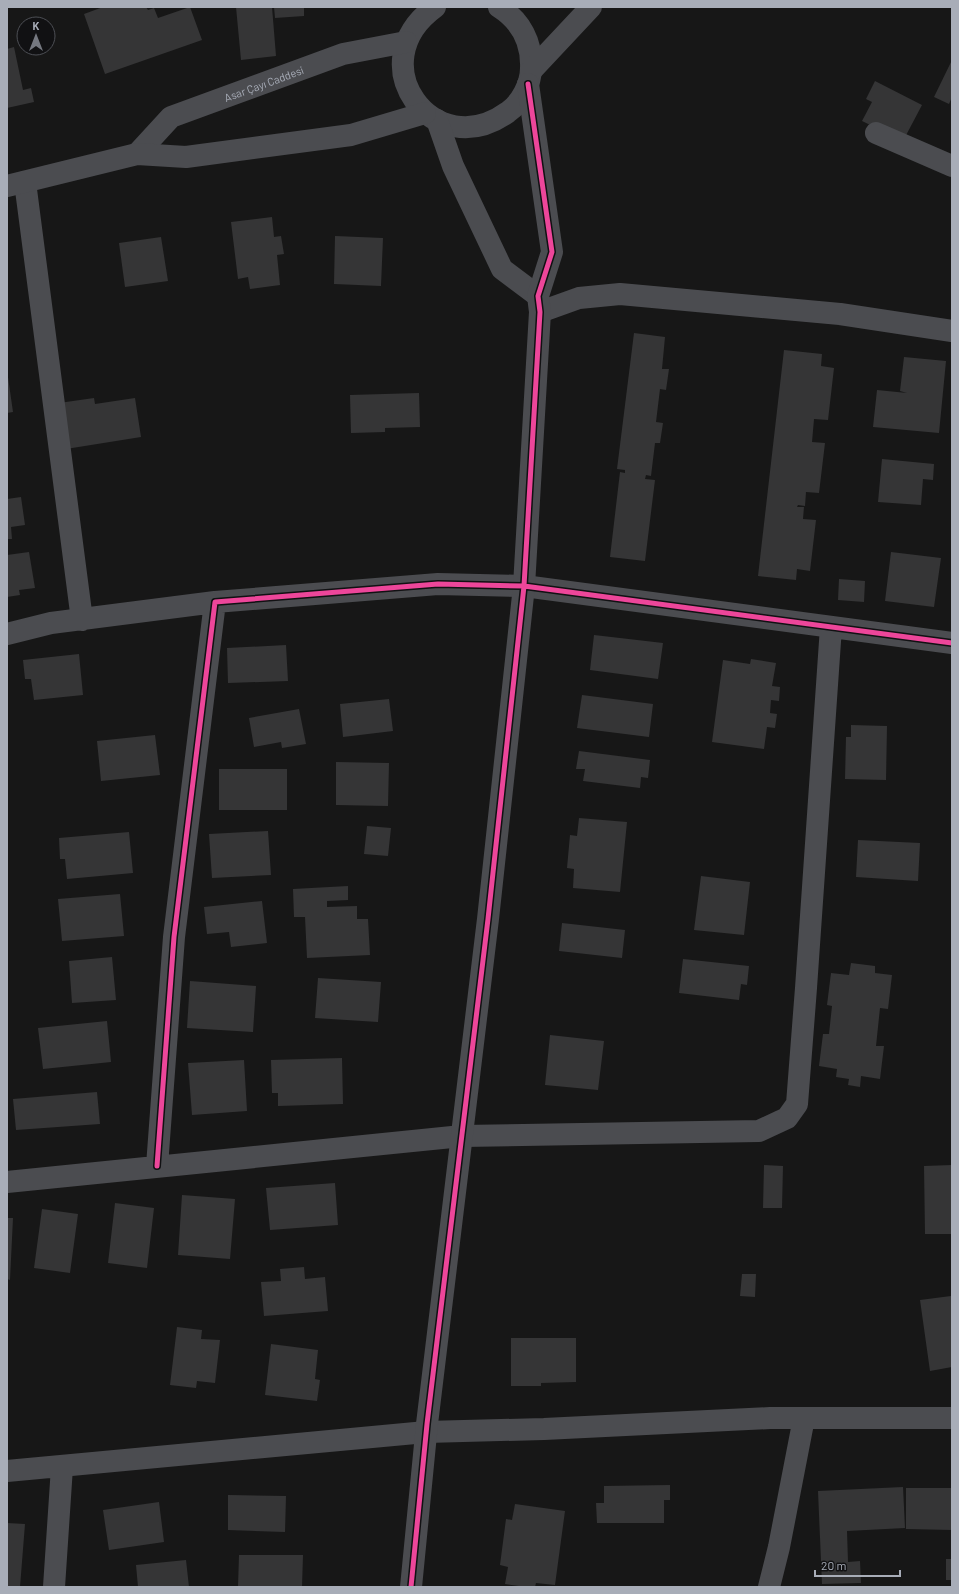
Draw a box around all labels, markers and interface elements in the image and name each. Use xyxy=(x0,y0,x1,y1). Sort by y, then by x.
north arrow xyxy=(16,16,56,56)
text: K xyxy=(33,19,40,32)
street label: Asar Çayı Caddesi xyxy=(222,62,305,104)
scale bar xyxy=(815,1552,900,1578)
text: 20 m xyxy=(821,1558,847,1572)

